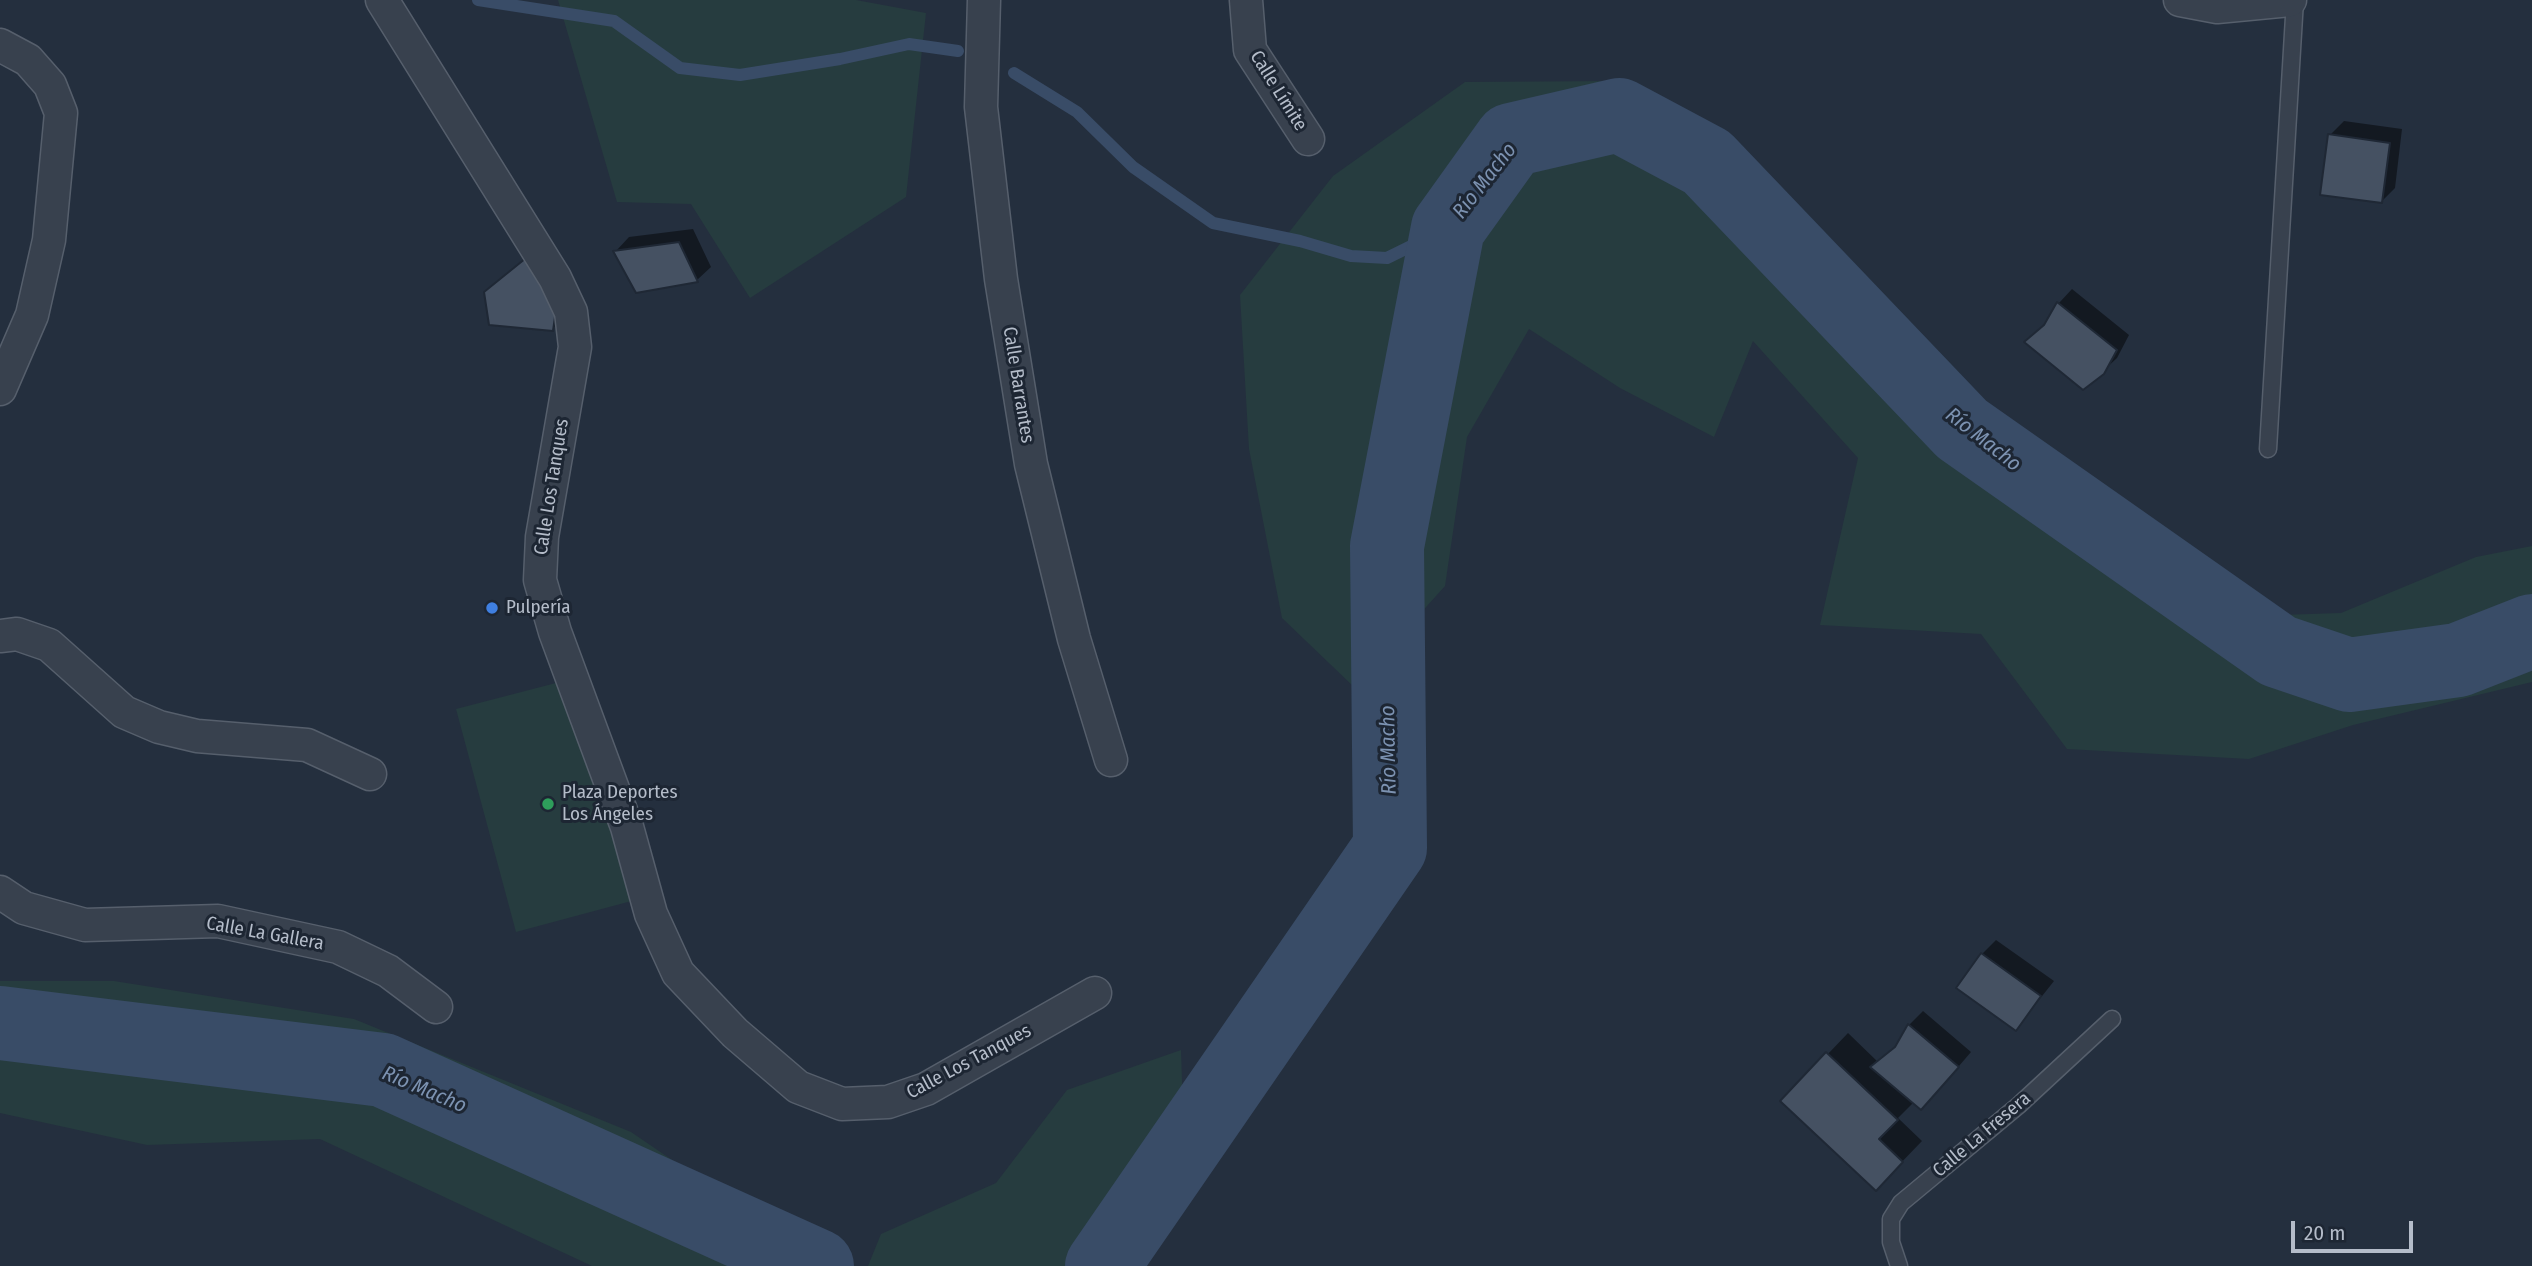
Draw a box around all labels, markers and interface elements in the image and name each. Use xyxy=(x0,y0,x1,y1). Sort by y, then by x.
street label: Calle Límite xyxy=(1244,47,1312,135)
water label: Río Macho xyxy=(1448,138,1522,224)
street label: Calle Barrantes xyxy=(998,325,1038,445)
water label: Río Macho xyxy=(1940,403,2026,477)
street label: Calle Los Tanques xyxy=(530,417,574,557)
place label: Pulpería xyxy=(506,597,571,619)
marker: Pulpería xyxy=(484,600,500,616)
water label: Río Macho xyxy=(1376,705,1402,795)
place label: Plaza Deportes Los Ángeles xyxy=(562,782,678,826)
marker: Plaza Deportes Los Ángeles xyxy=(540,796,556,812)
street label: Calle La Gallera xyxy=(204,912,326,956)
street label: Calle Los Tanques xyxy=(903,1020,1035,1104)
water label: Río Macho xyxy=(378,1061,470,1119)
street label: Calle La Fresera xyxy=(1929,1088,2035,1182)
scale bar xyxy=(2294,1206,2416,1250)
text: 20 m xyxy=(2304,1220,2345,1246)

